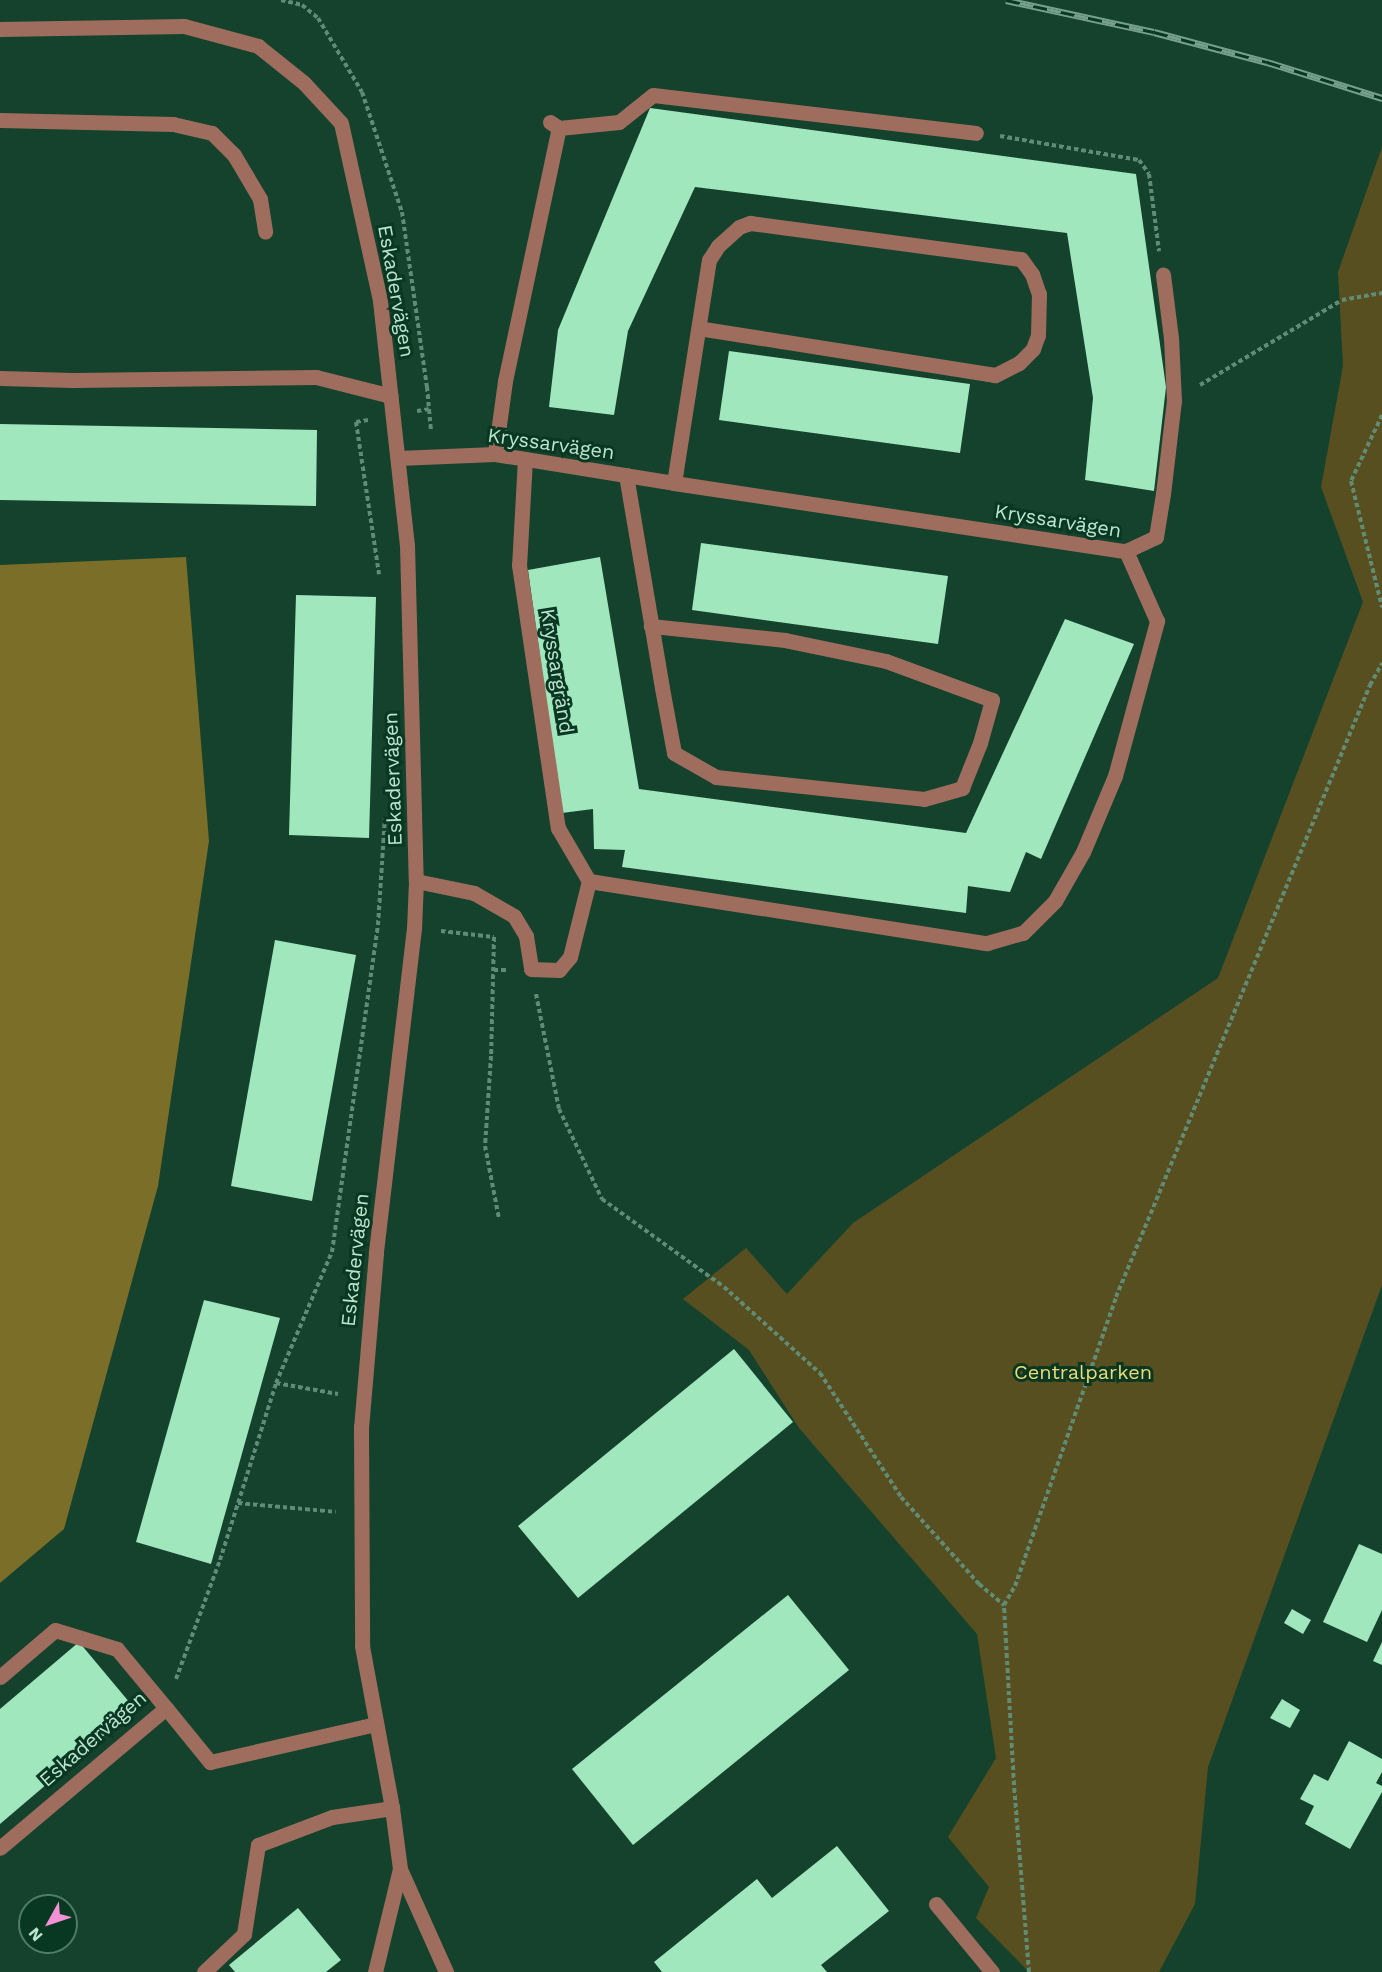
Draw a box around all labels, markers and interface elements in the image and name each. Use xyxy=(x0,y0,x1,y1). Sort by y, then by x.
street label: Eskadervägen xyxy=(373,223,419,359)
street label: Kryssarvägen xyxy=(486,423,616,465)
street label: Kryssarvägen xyxy=(993,499,1123,543)
street label: Kryssargränd xyxy=(535,607,579,735)
street label: Eskadervägen xyxy=(379,712,407,846)
street label: Eskadervägen xyxy=(336,1192,374,1328)
park label: Centralparken xyxy=(1014,1360,1152,1384)
street label: Eskadervägen xyxy=(35,1686,151,1792)
north arrow xyxy=(18,1894,78,1954)
text: N xyxy=(24,1924,46,1945)

